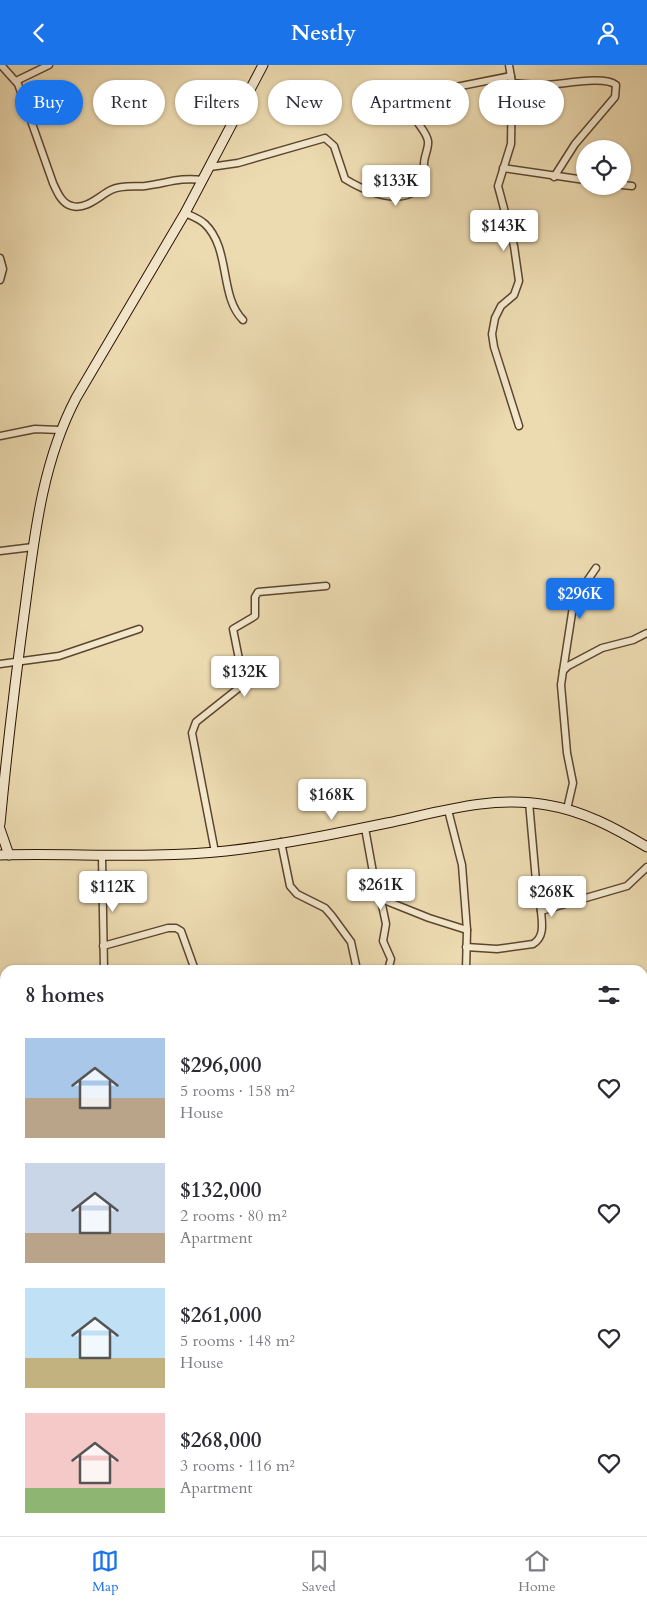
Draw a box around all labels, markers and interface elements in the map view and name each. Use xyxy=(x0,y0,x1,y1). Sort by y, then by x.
text: Nestly xyxy=(291,18,356,48)
icon: back xyxy=(25,19,53,47)
icon: person xyxy=(594,19,622,47)
chip: Buy xyxy=(15,80,83,125)
chip: Rent xyxy=(93,80,165,125)
chip: Filters xyxy=(175,80,258,125)
chip: New xyxy=(268,80,342,125)
chip: Apartment xyxy=(352,80,469,125)
chip: House xyxy=(479,80,564,125)
map controls xyxy=(576,140,631,195)
button: locate xyxy=(576,140,631,195)
pin: $133K xyxy=(361,165,431,207)
text: $133K xyxy=(373,170,419,192)
pin: $143K xyxy=(469,209,539,252)
text: $143K xyxy=(481,215,527,237)
pin: $296K xyxy=(545,577,615,620)
text: $296K xyxy=(557,583,603,605)
pin: $132K xyxy=(210,655,280,698)
text: $132K xyxy=(222,661,268,683)
pin: $168K xyxy=(297,779,367,821)
text: $168K xyxy=(309,784,355,806)
pin: $261K xyxy=(346,869,416,911)
pin: $112K xyxy=(78,871,148,913)
text: $261K xyxy=(358,874,404,896)
pin: $268K xyxy=(517,875,587,918)
text: $112K xyxy=(90,876,136,898)
text: $268K xyxy=(529,881,575,903)
text: 8 homes xyxy=(25,981,104,1010)
icon: filters xyxy=(595,981,623,1009)
text: $296,000 xyxy=(180,1051,261,1080)
icon: home xyxy=(65,1058,125,1118)
icon: heart xyxy=(595,1074,623,1102)
text: 5 rooms · 158 m² xyxy=(180,1080,295,1102)
text: House xyxy=(180,1102,223,1124)
text: $132,000 xyxy=(180,1176,261,1205)
icon: home xyxy=(65,1183,125,1243)
icon: heart xyxy=(595,1199,623,1227)
text: 2 rooms · 80 m² xyxy=(180,1205,287,1227)
text: Apartment xyxy=(180,1227,253,1249)
text: $261,000 xyxy=(180,1301,261,1330)
icon: home xyxy=(65,1308,125,1368)
icon: heart xyxy=(595,1324,623,1352)
text: 5 rooms · 148 m² xyxy=(180,1330,295,1352)
text: House xyxy=(180,1352,223,1374)
text: $268,000 xyxy=(180,1426,261,1455)
icon: home xyxy=(65,1433,125,1493)
icon: heart xyxy=(595,1449,623,1477)
text: 3 rooms · 116 m² xyxy=(180,1455,295,1477)
text: Apartment xyxy=(180,1477,253,1499)
tab: Map xyxy=(91,1547,119,1596)
tab: Saved xyxy=(302,1547,336,1596)
tab: Home xyxy=(518,1547,556,1596)

